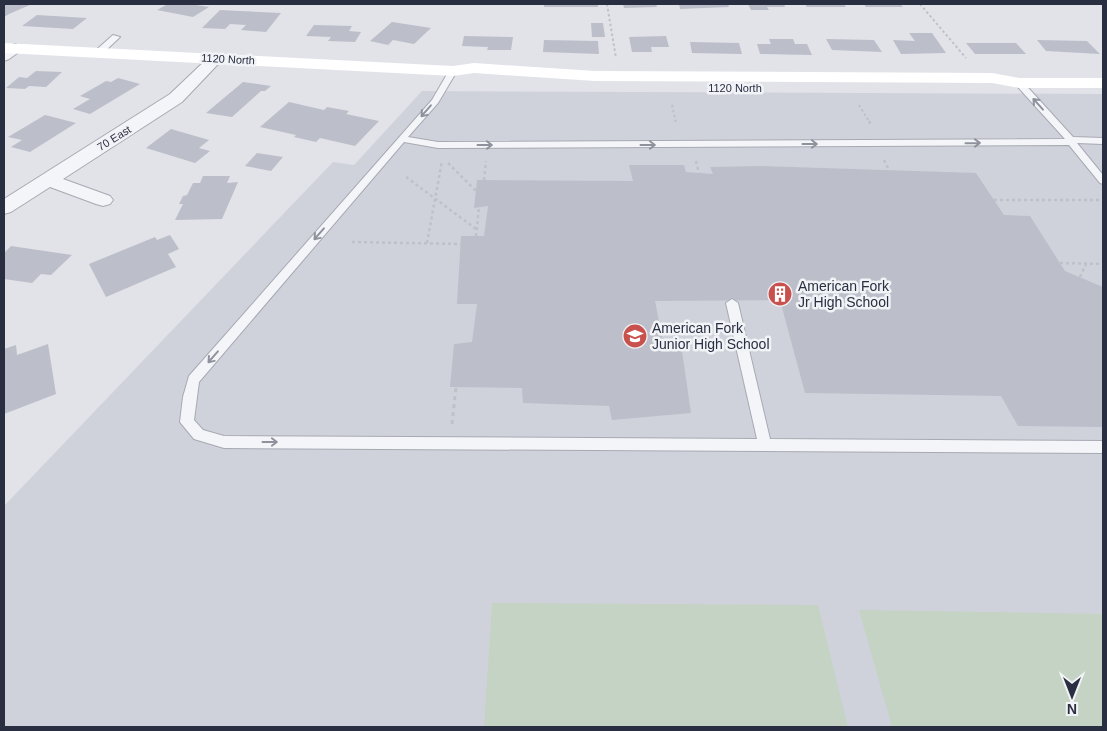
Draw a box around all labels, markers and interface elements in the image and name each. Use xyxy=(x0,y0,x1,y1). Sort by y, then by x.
street label: 1120 North xyxy=(201,52,255,66)
street label: 1120 North xyxy=(708,82,762,94)
one-way arrow xyxy=(1032,98,1044,111)
one-way arrow xyxy=(420,105,432,118)
street label: 70 East xyxy=(95,123,133,153)
one-way arrow xyxy=(964,138,981,148)
one-way arrow xyxy=(802,139,818,149)
one-way arrow xyxy=(477,140,493,150)
one-way arrow xyxy=(640,140,656,150)
one-way arrow xyxy=(314,228,325,241)
place label: American Fork Jr High School xyxy=(798,278,890,310)
building icon: American Fork Jr High School xyxy=(767,281,793,307)
place label: American Fork Junior High School xyxy=(652,320,770,352)
school or university icon: American Fork Junior High School xyxy=(622,323,648,349)
one-way arrow xyxy=(207,350,219,363)
one-way arrow xyxy=(261,437,277,447)
north arrow xyxy=(1047,671,1097,721)
text: N xyxy=(1067,701,1077,717)

